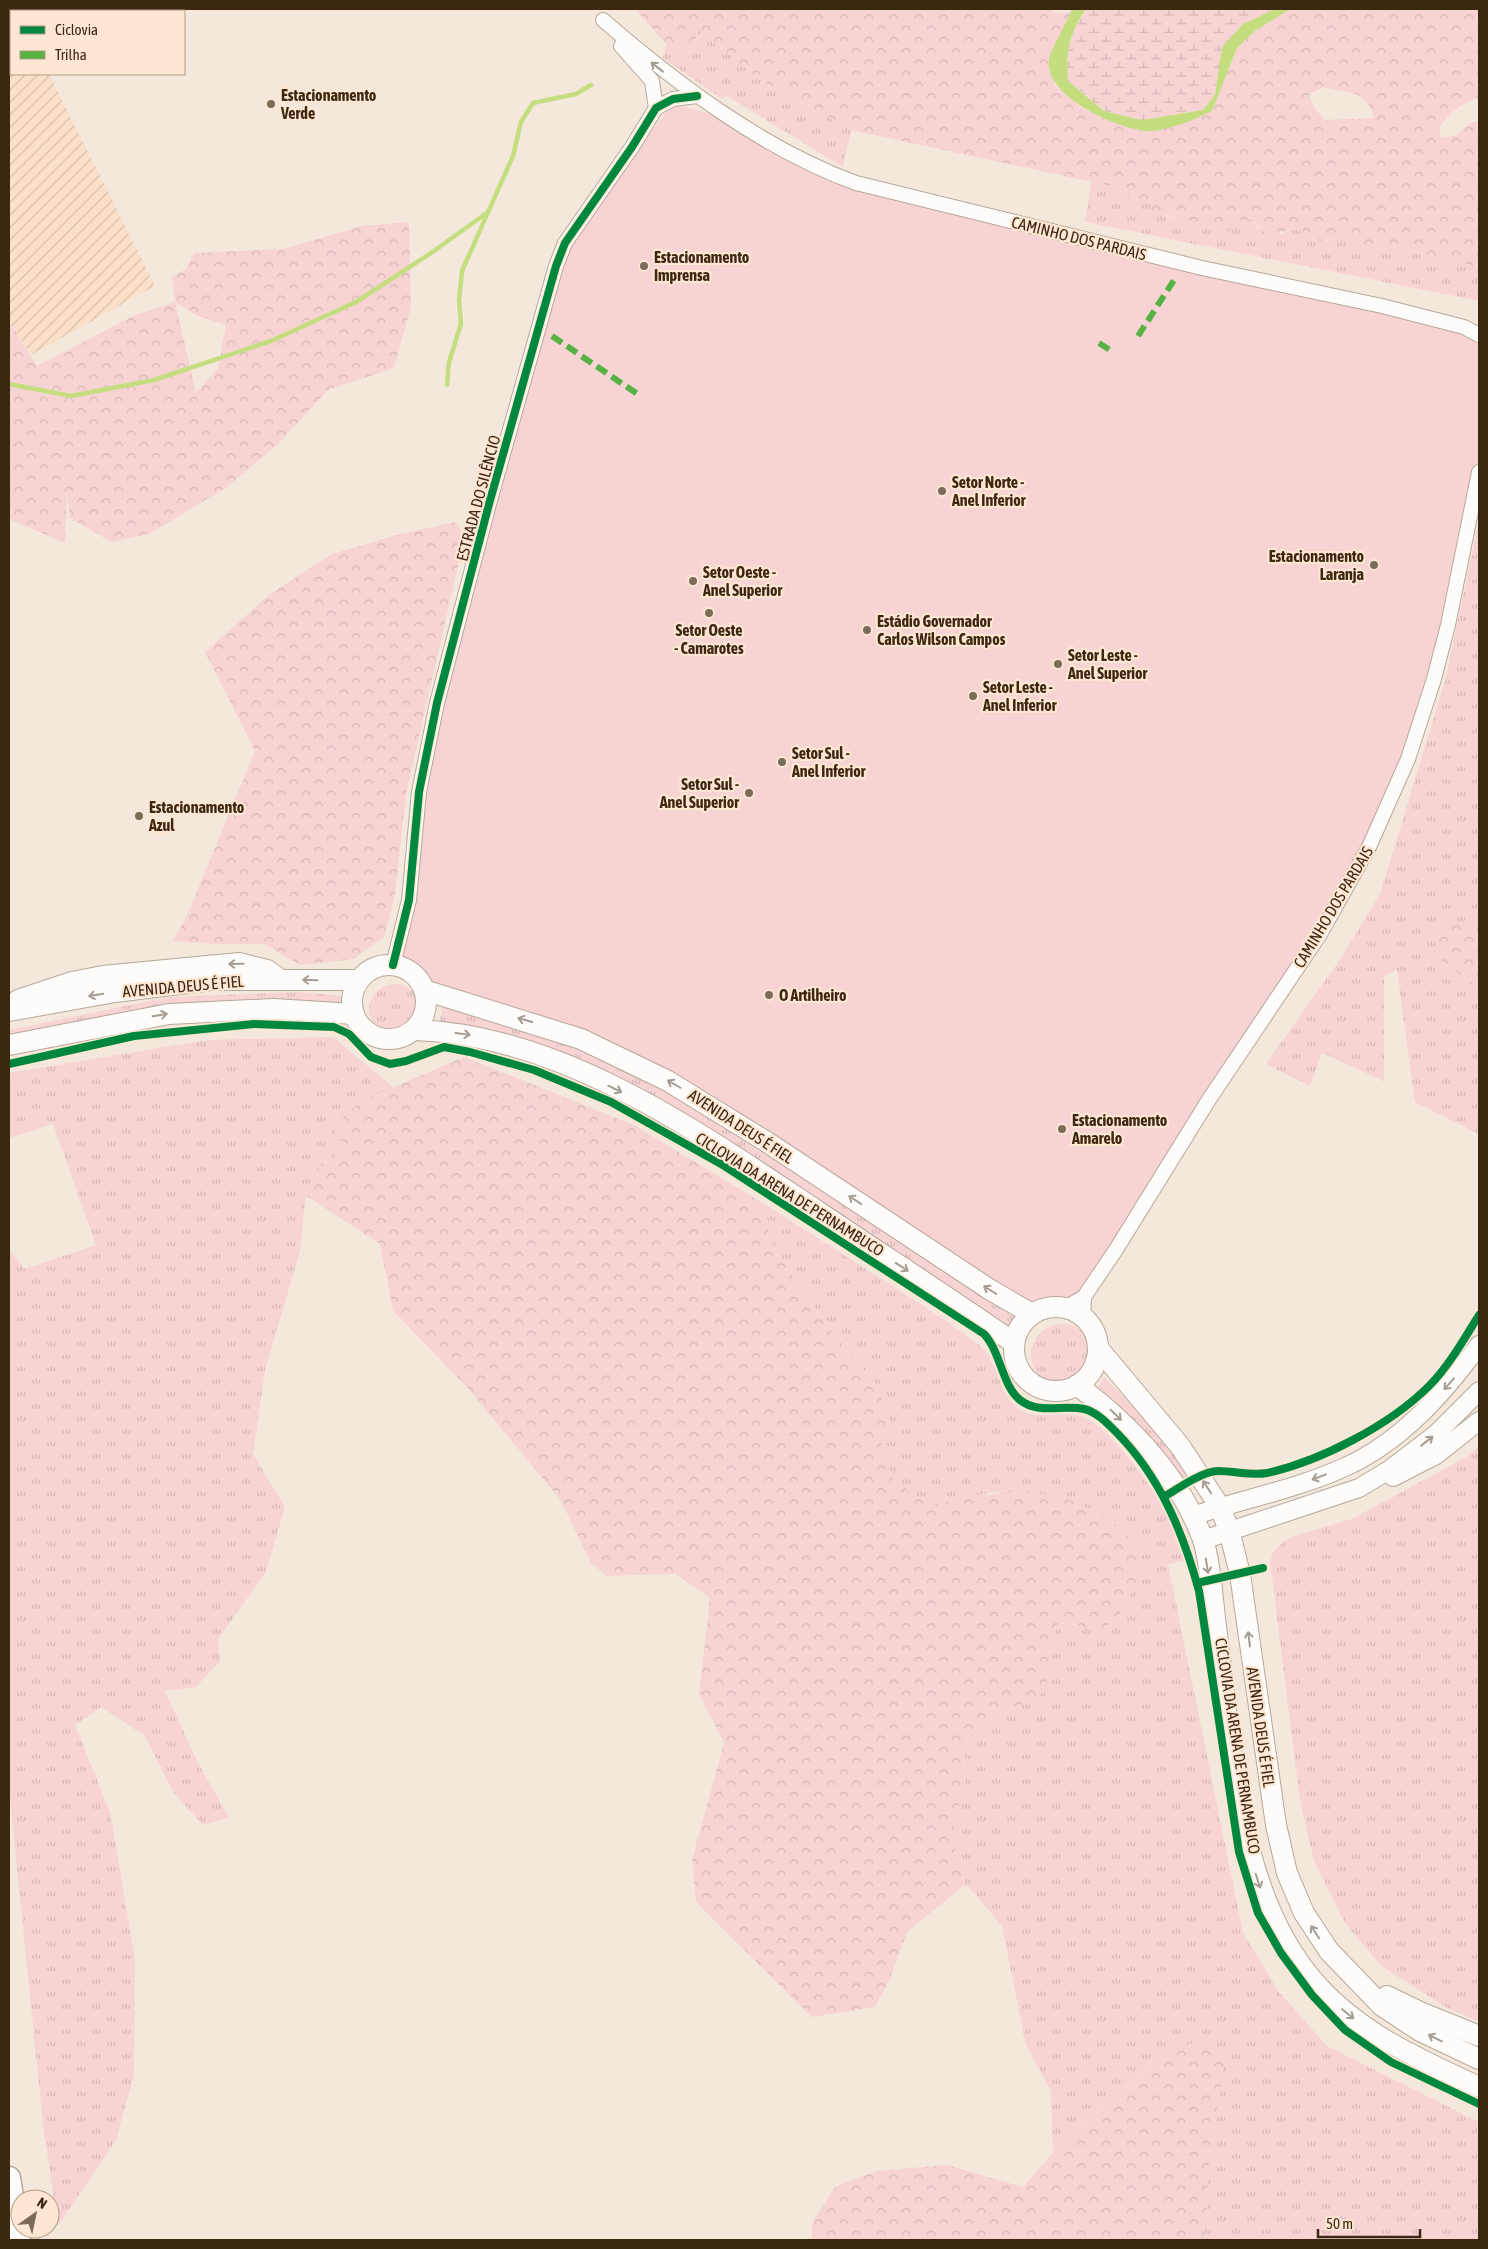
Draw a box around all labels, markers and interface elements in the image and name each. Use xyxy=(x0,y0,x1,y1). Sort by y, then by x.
legend xyxy=(10,10,185,75)
text: Ciclovia xyxy=(55,21,98,38)
text: Trilha xyxy=(55,46,87,63)
one-way arrow xyxy=(651,62,664,73)
place label: Estacionamento Verde xyxy=(280,86,377,122)
marker: Estacionamento Verde xyxy=(265,98,277,110)
street label: CAMINHO DOS PARDAIS xyxy=(1010,213,1148,263)
place label: Estacionamento Imprensa xyxy=(654,248,750,284)
marker: Estacionamento Imprensa xyxy=(638,260,650,272)
street label: ESTRADA DO SILÊNCIO xyxy=(453,433,503,563)
place label: Setor Norte - Anel Inferior xyxy=(951,473,1026,509)
marker: Setor Norte - Anel Inferior xyxy=(936,485,948,497)
place label: Estacionamento Laranja xyxy=(1269,547,1364,583)
marker: Estacionamento Laranja xyxy=(1368,559,1380,571)
place label: Setor Oeste - Anel Superior xyxy=(702,563,783,599)
marker: Setor Oeste - Anel Superior xyxy=(687,575,699,587)
marker: Setor Oeste - Camarotes xyxy=(703,607,715,619)
place label: Estádio Governador Carlos Wilson Campos xyxy=(877,612,1006,648)
place label: Setor Oeste - Camarotes xyxy=(674,621,744,657)
marker: Estádio Governador Carlos Wilson Campos xyxy=(861,624,873,636)
place label: Setor Leste - Anel Superior xyxy=(1067,646,1148,682)
marker: Setor Leste - Anel Superior xyxy=(1052,658,1064,670)
place label: Setor Leste - Anel Inferior xyxy=(982,678,1057,714)
marker: Setor Leste - Anel Inferior xyxy=(967,690,979,702)
place label: Setor Sul - Anel Inferior xyxy=(791,744,866,780)
marker: Setor Sul - Anel Inferior xyxy=(776,756,788,768)
place label: Setor Sul - Anel Superior xyxy=(659,775,739,811)
marker: Setor Sul - Anel Superior xyxy=(743,787,755,799)
place label: Estacionamento Azul xyxy=(148,798,245,834)
marker: Estacionamento Azul xyxy=(133,810,145,822)
street label: CAMINHO DOS PARDAIS xyxy=(1290,843,1376,971)
one-way arrow xyxy=(228,959,244,969)
street label: AVENIDA DEUS É FIEL xyxy=(122,972,245,1000)
one-way arrow xyxy=(303,975,319,985)
place label: O Artilheiro xyxy=(779,986,847,1004)
marker: O Artilheiro xyxy=(763,989,775,1001)
one-way arrow xyxy=(89,991,105,1001)
one-way arrow xyxy=(151,1010,167,1020)
one-way arrow xyxy=(517,1015,533,1025)
one-way arrow xyxy=(455,1029,471,1039)
one-way arrow xyxy=(667,1078,681,1088)
one-way arrow xyxy=(607,1085,622,1094)
street label: AVENIDA DEUS É FIEL xyxy=(685,1085,797,1167)
place label: Estacionamento Amarelo xyxy=(1071,1111,1168,1147)
marker: Estacionamento Amarelo xyxy=(1056,1123,1068,1135)
street label: CICLOVIA DA ARENA DE PERNAMBUCO xyxy=(693,1128,887,1260)
one-way arrow xyxy=(848,1195,862,1205)
one-way arrow xyxy=(894,1262,908,1272)
one-way arrow xyxy=(983,1285,997,1295)
one-way arrow xyxy=(1444,1377,1455,1390)
one-way arrow xyxy=(1109,1409,1122,1421)
one-way arrow xyxy=(1421,1436,1434,1447)
one-way arrow xyxy=(1312,1473,1327,1482)
one-way arrow xyxy=(1202,1480,1212,1494)
one-way arrow xyxy=(1203,1557,1213,1573)
one-way arrow xyxy=(1244,1632,1254,1648)
street label: CICLOVIA DA ARENA DE PERNAMBUCO xyxy=(1212,1637,1264,1855)
street label: AVENIDA DEUS É FIEL xyxy=(1244,1666,1278,1789)
one-way arrow xyxy=(1254,1873,1264,1889)
one-way arrow xyxy=(1310,1925,1320,1939)
one-way arrow xyxy=(1341,2008,1354,2019)
one-way arrow xyxy=(1428,2033,1443,2042)
north arrow xyxy=(10,2189,60,2239)
text: N xyxy=(34,2194,50,2212)
scale bar xyxy=(1318,2206,1420,2238)
text: 50 m xyxy=(1326,2215,1353,2232)

